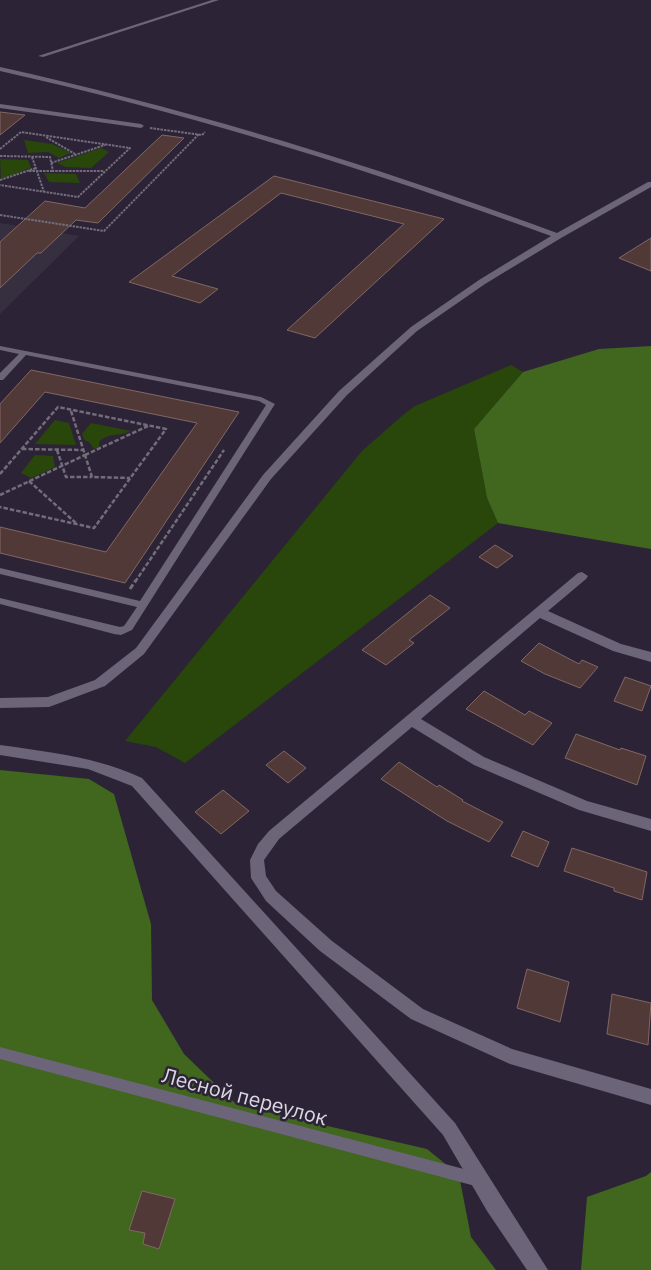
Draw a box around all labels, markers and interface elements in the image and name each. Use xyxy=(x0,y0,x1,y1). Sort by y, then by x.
street label: Лесной переулок xyxy=(159,1060,331,1132)

